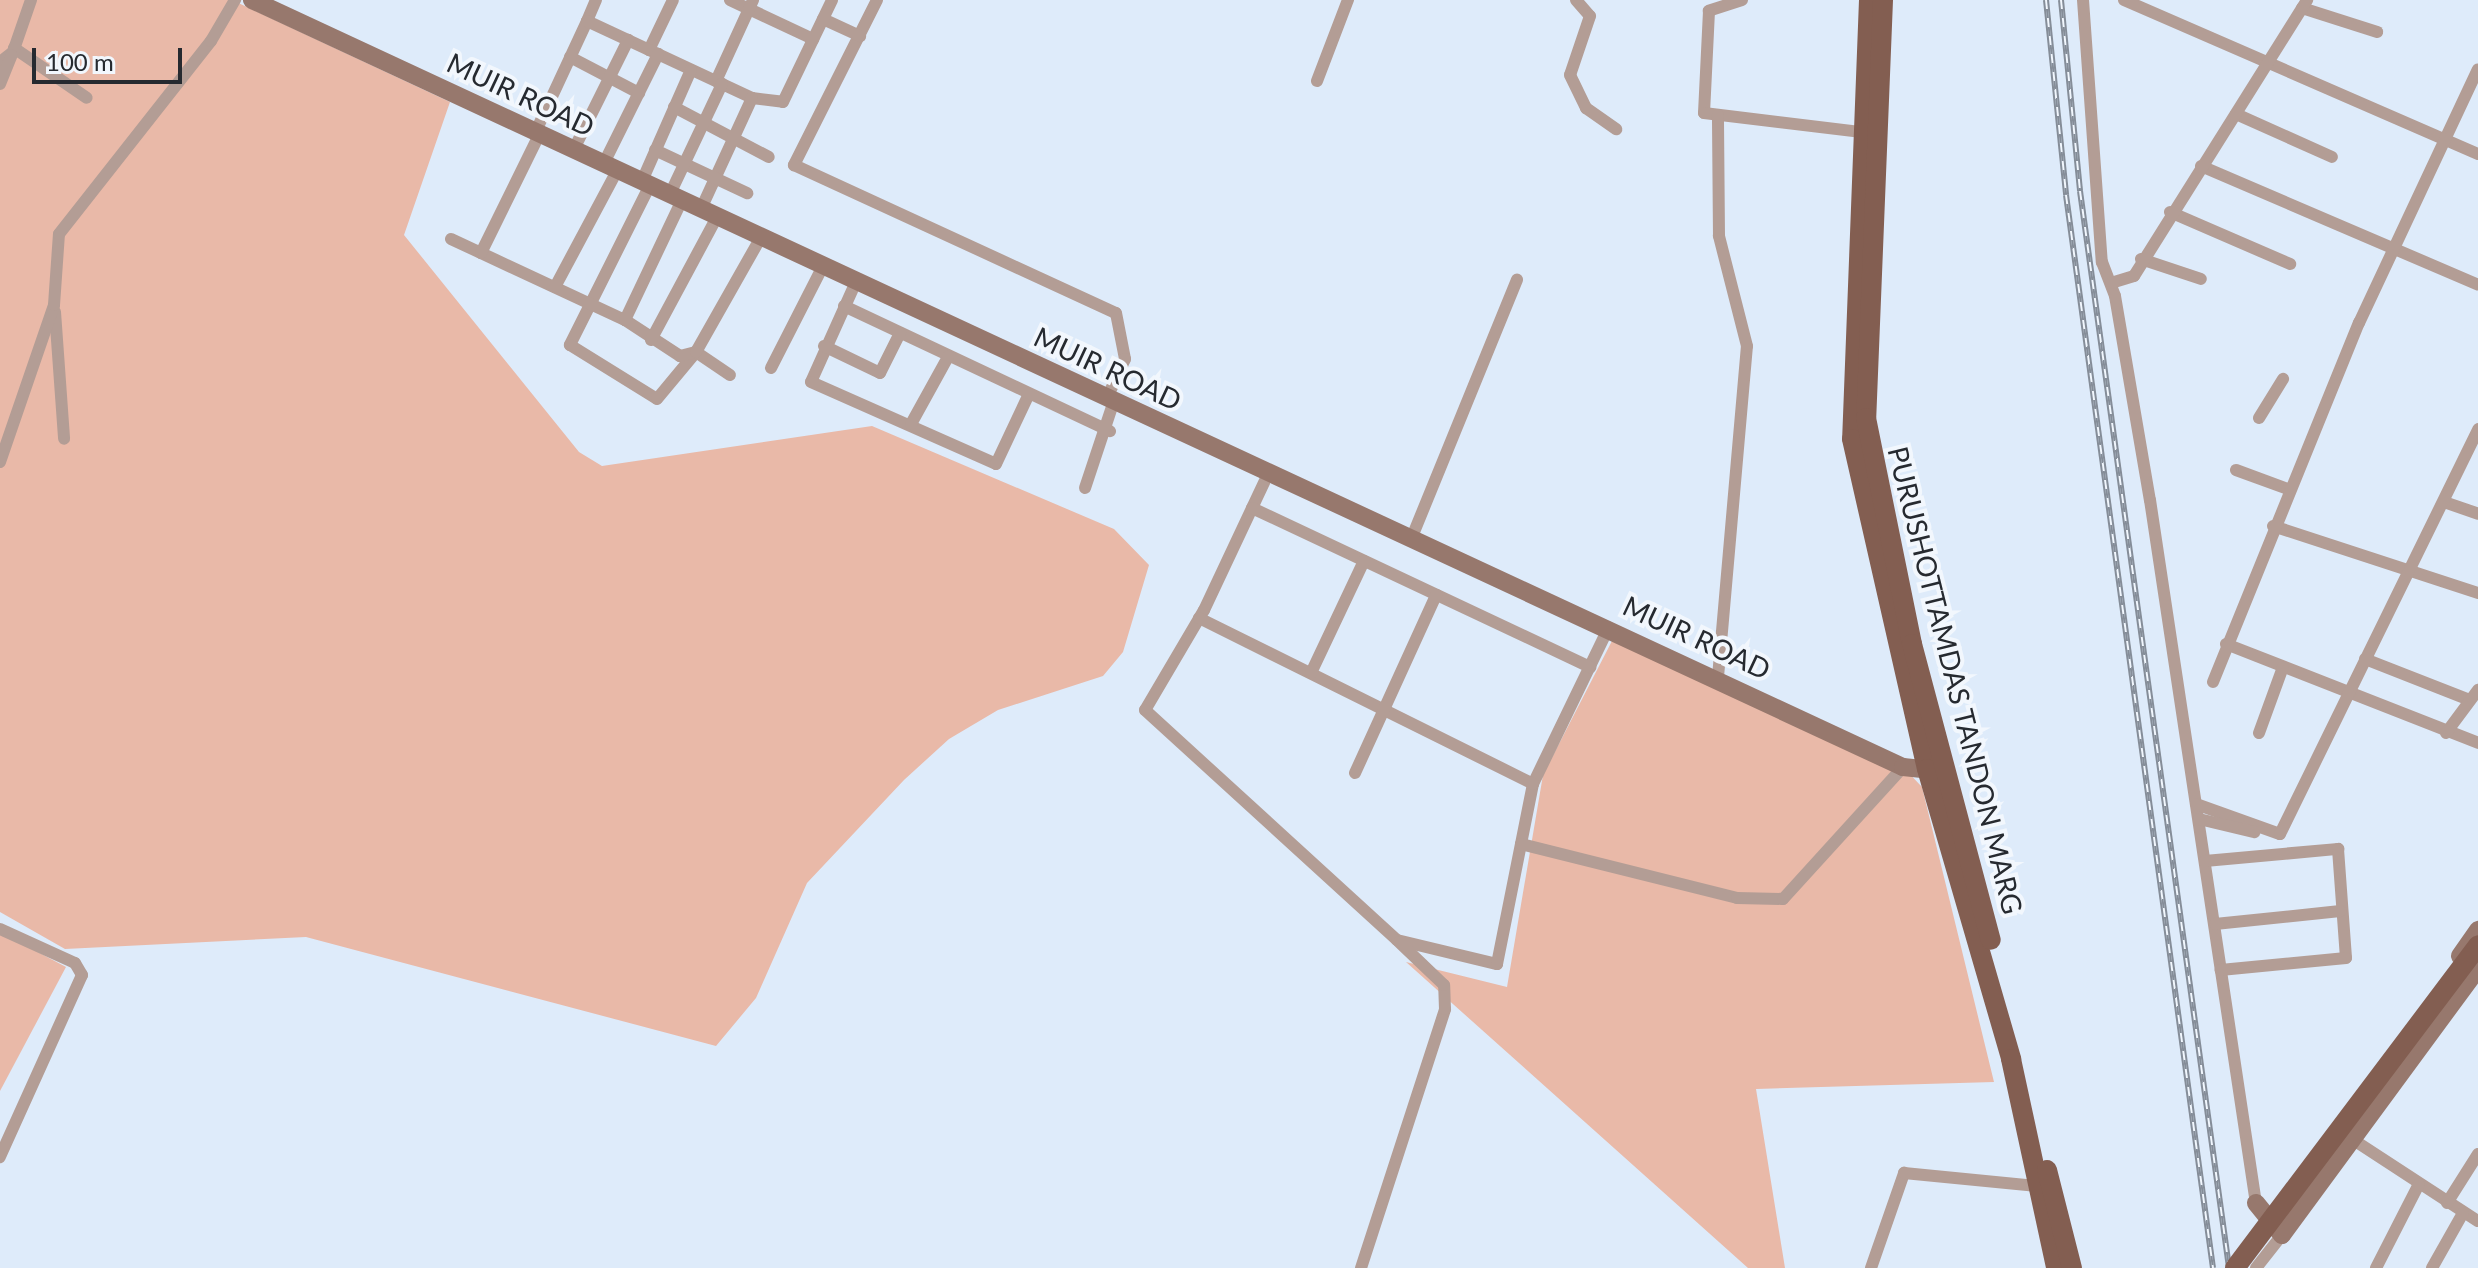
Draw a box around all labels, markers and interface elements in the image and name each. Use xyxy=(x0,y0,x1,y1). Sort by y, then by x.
scale bar xyxy=(36,32,186,82)
street label: MUIR ROAD xyxy=(442,45,600,143)
text: 100 m xyxy=(46,47,114,76)
street label: MUIR ROAD xyxy=(1029,319,1187,417)
street label: PURUSHOTTAMDAS TANDON MARG xyxy=(1881,442,2031,918)
street label: MUIR ROAD xyxy=(1618,588,1776,686)

